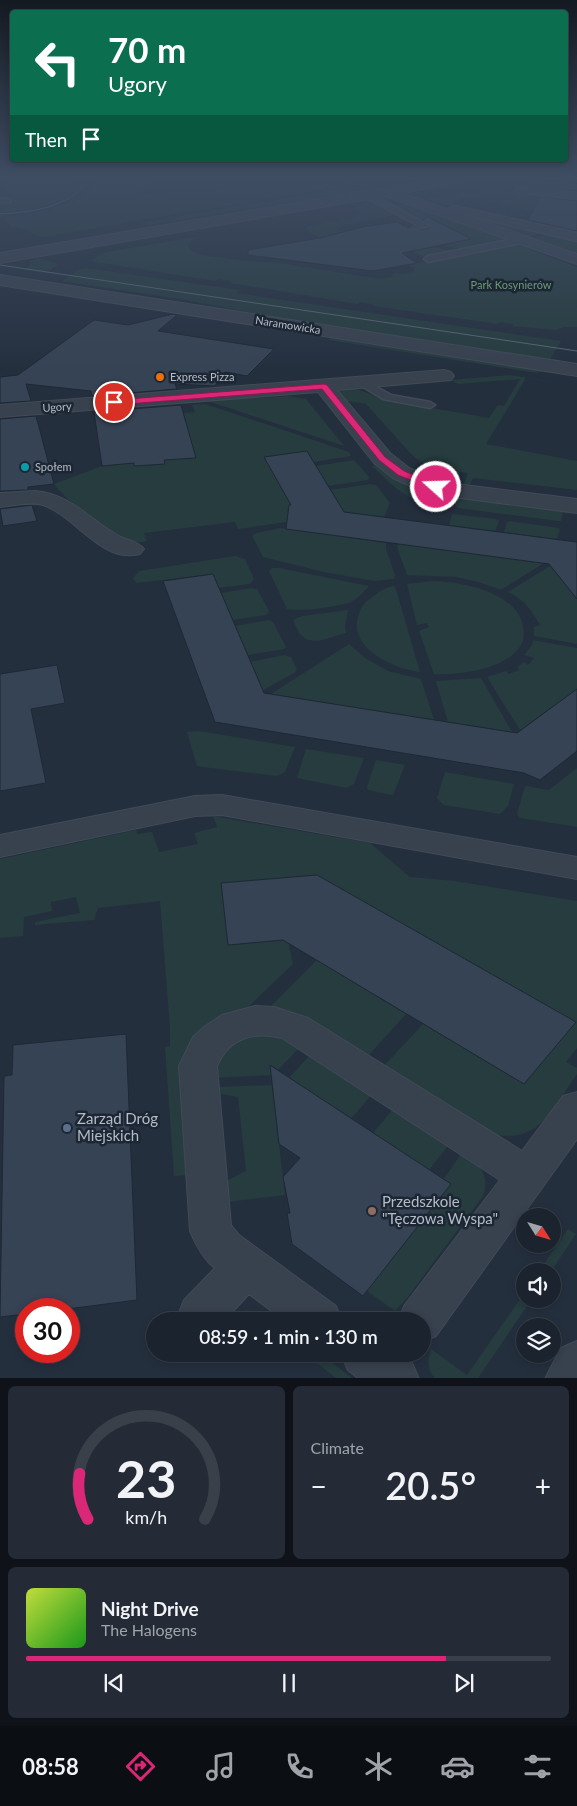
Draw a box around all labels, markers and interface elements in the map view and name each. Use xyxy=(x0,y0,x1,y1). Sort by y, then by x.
text: 70 m xyxy=(108,28,186,70)
icon: left xyxy=(25,30,90,95)
text: Ugory xyxy=(108,70,167,97)
icon: arrive xyxy=(77,125,105,153)
text: Then xyxy=(25,128,67,151)
park label: Park Kosynierów xyxy=(471,278,552,291)
street label: Naramowicka xyxy=(255,313,322,336)
place label: Express Pizza xyxy=(170,370,235,383)
marker: Express Pizza xyxy=(154,371,166,383)
pin xyxy=(93,381,135,423)
icon: arrive xyxy=(100,388,128,416)
street label: Ugory xyxy=(42,399,72,414)
place label: Społem xyxy=(35,460,72,473)
position arrow xyxy=(409,460,461,512)
marker: Społem xyxy=(19,461,31,473)
place label: Zarząd Dróg Miejskich xyxy=(77,1109,158,1144)
marker: Zarząd Dróg Miejskich xyxy=(61,1122,73,1134)
place label: Przedszkole "Tęczowa Wyspa" xyxy=(382,1192,498,1227)
marker: Przedszkole "Tęczowa Wyspa" xyxy=(366,1205,378,1217)
north arrow xyxy=(516,1208,561,1252)
map controls xyxy=(516,1208,561,1363)
button: sound xyxy=(516,1263,561,1308)
speed limit sign: 30 xyxy=(15,1298,80,1363)
button: layers xyxy=(516,1318,561,1363)
text: 08:59 · 1 min · 130 m xyxy=(199,1325,378,1348)
text: Climate xyxy=(311,1438,364,1457)
text: 23 xyxy=(116,1447,176,1509)
text: 20.5° xyxy=(385,1462,476,1508)
text: − xyxy=(311,1469,327,1503)
text: + xyxy=(535,1469,551,1503)
text: km/h xyxy=(125,1506,167,1528)
text: Night Drive xyxy=(101,1597,199,1620)
text: The Halogens xyxy=(101,1620,197,1639)
icon: previous xyxy=(100,1669,128,1697)
icon: pause xyxy=(275,1669,303,1697)
icon: next xyxy=(450,1669,478,1697)
icon: directions xyxy=(123,1749,158,1784)
icon: music xyxy=(203,1749,238,1784)
icon: phone xyxy=(282,1749,317,1784)
icon: climate xyxy=(361,1749,396,1784)
icon: car xyxy=(440,1749,475,1784)
icon: filters xyxy=(520,1749,555,1784)
text: 08:58 xyxy=(22,1753,79,1780)

